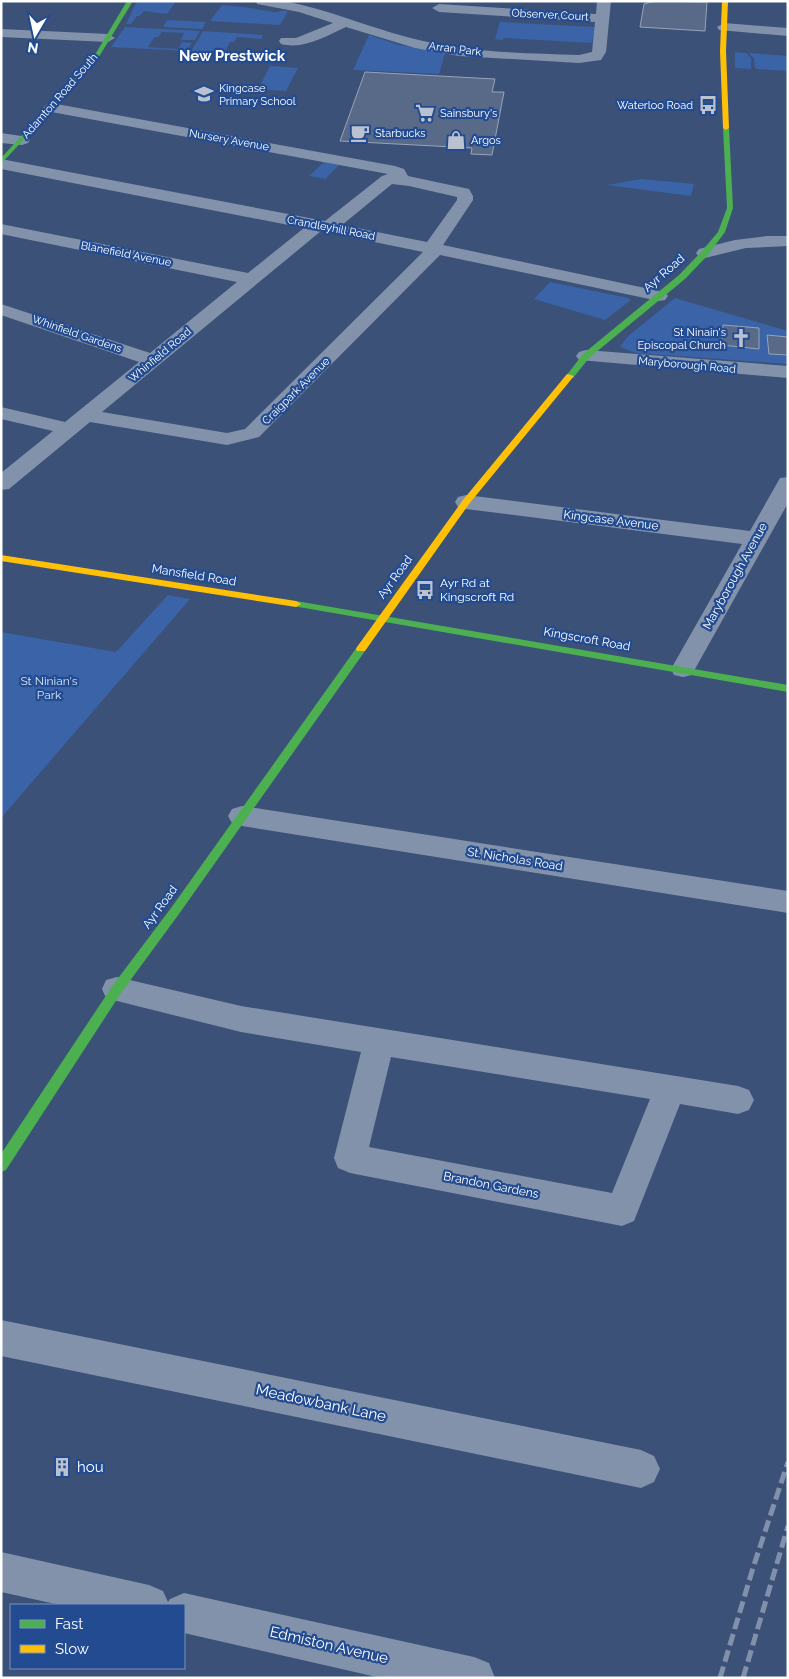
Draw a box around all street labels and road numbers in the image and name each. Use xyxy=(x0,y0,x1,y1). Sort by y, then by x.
street label: Observer Court xyxy=(511,6,589,24)
street label: Arran Park xyxy=(428,39,482,59)
street label: Adamton Road South xyxy=(19,51,101,141)
street label: Nursery Avenue xyxy=(188,127,271,154)
street label: Crandleyhill Road xyxy=(286,213,376,243)
street label: Blanefield Avenue xyxy=(80,239,173,269)
street label: Ayr Road xyxy=(641,251,687,295)
street label: Whinfield Gardens xyxy=(30,313,124,355)
street label: Whinfield Road xyxy=(126,325,194,385)
street label: Craigpark Avenue xyxy=(260,354,333,427)
street label: Maryborough Road xyxy=(638,354,736,376)
street label: Kingcase Avenue xyxy=(563,507,659,533)
street label: Maryborough Avenue xyxy=(700,520,770,632)
street label: Ayr Road xyxy=(375,553,415,601)
street label: Mansfield Road xyxy=(151,561,237,589)
street label: Kingscroft Road xyxy=(542,624,632,654)
street label: St. Nicholas Road xyxy=(466,845,564,873)
street label: Ayr Road xyxy=(140,883,180,931)
street label: Brandon Gardens xyxy=(442,1169,540,1201)
street label: Meadowbank Lane xyxy=(254,1380,388,1426)
street label: Edmiston Avenue xyxy=(268,1623,390,1667)

